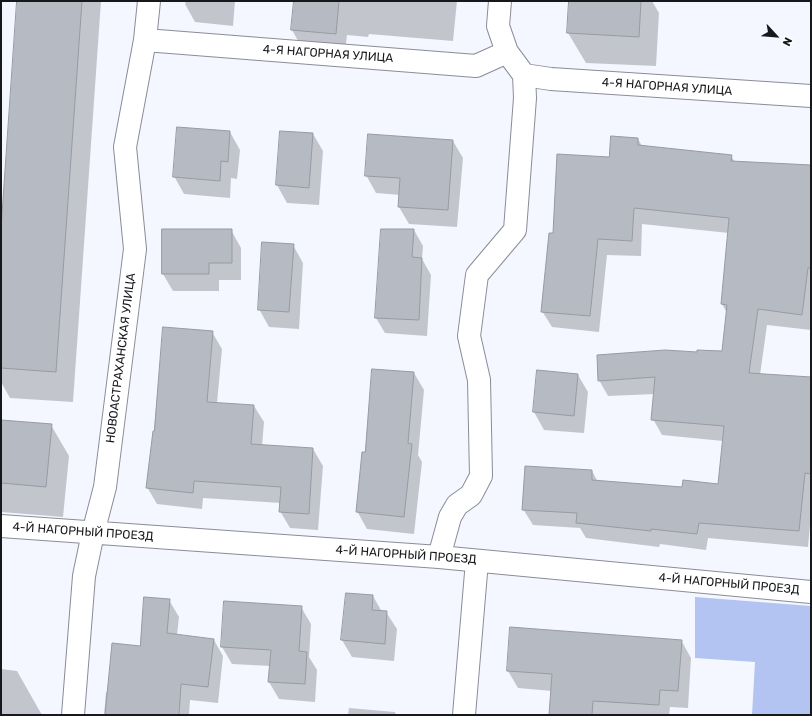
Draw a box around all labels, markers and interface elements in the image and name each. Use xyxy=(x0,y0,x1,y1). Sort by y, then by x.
north arrow xyxy=(756,16,796,56)
text: N xyxy=(780,35,795,48)
street label: 4-Я НАГОРНАЯ УЛИЦА xyxy=(262,42,394,66)
street label: 4-Я НАГОРНАЯ УЛИЦА xyxy=(601,75,733,99)
street label: НОВОАСТРАХАНСКАЯ УЛИЦА xyxy=(103,272,139,444)
street label: 4-Й НАГОРНЫЙ ПРОЕЗД xyxy=(12,520,154,544)
street label: 4-Й НАГОРНЫЙ ПРОЕЗД xyxy=(335,543,477,567)
street label: 4-Й НАГОРНЫЙ ПРОЕЗД xyxy=(658,571,800,597)

